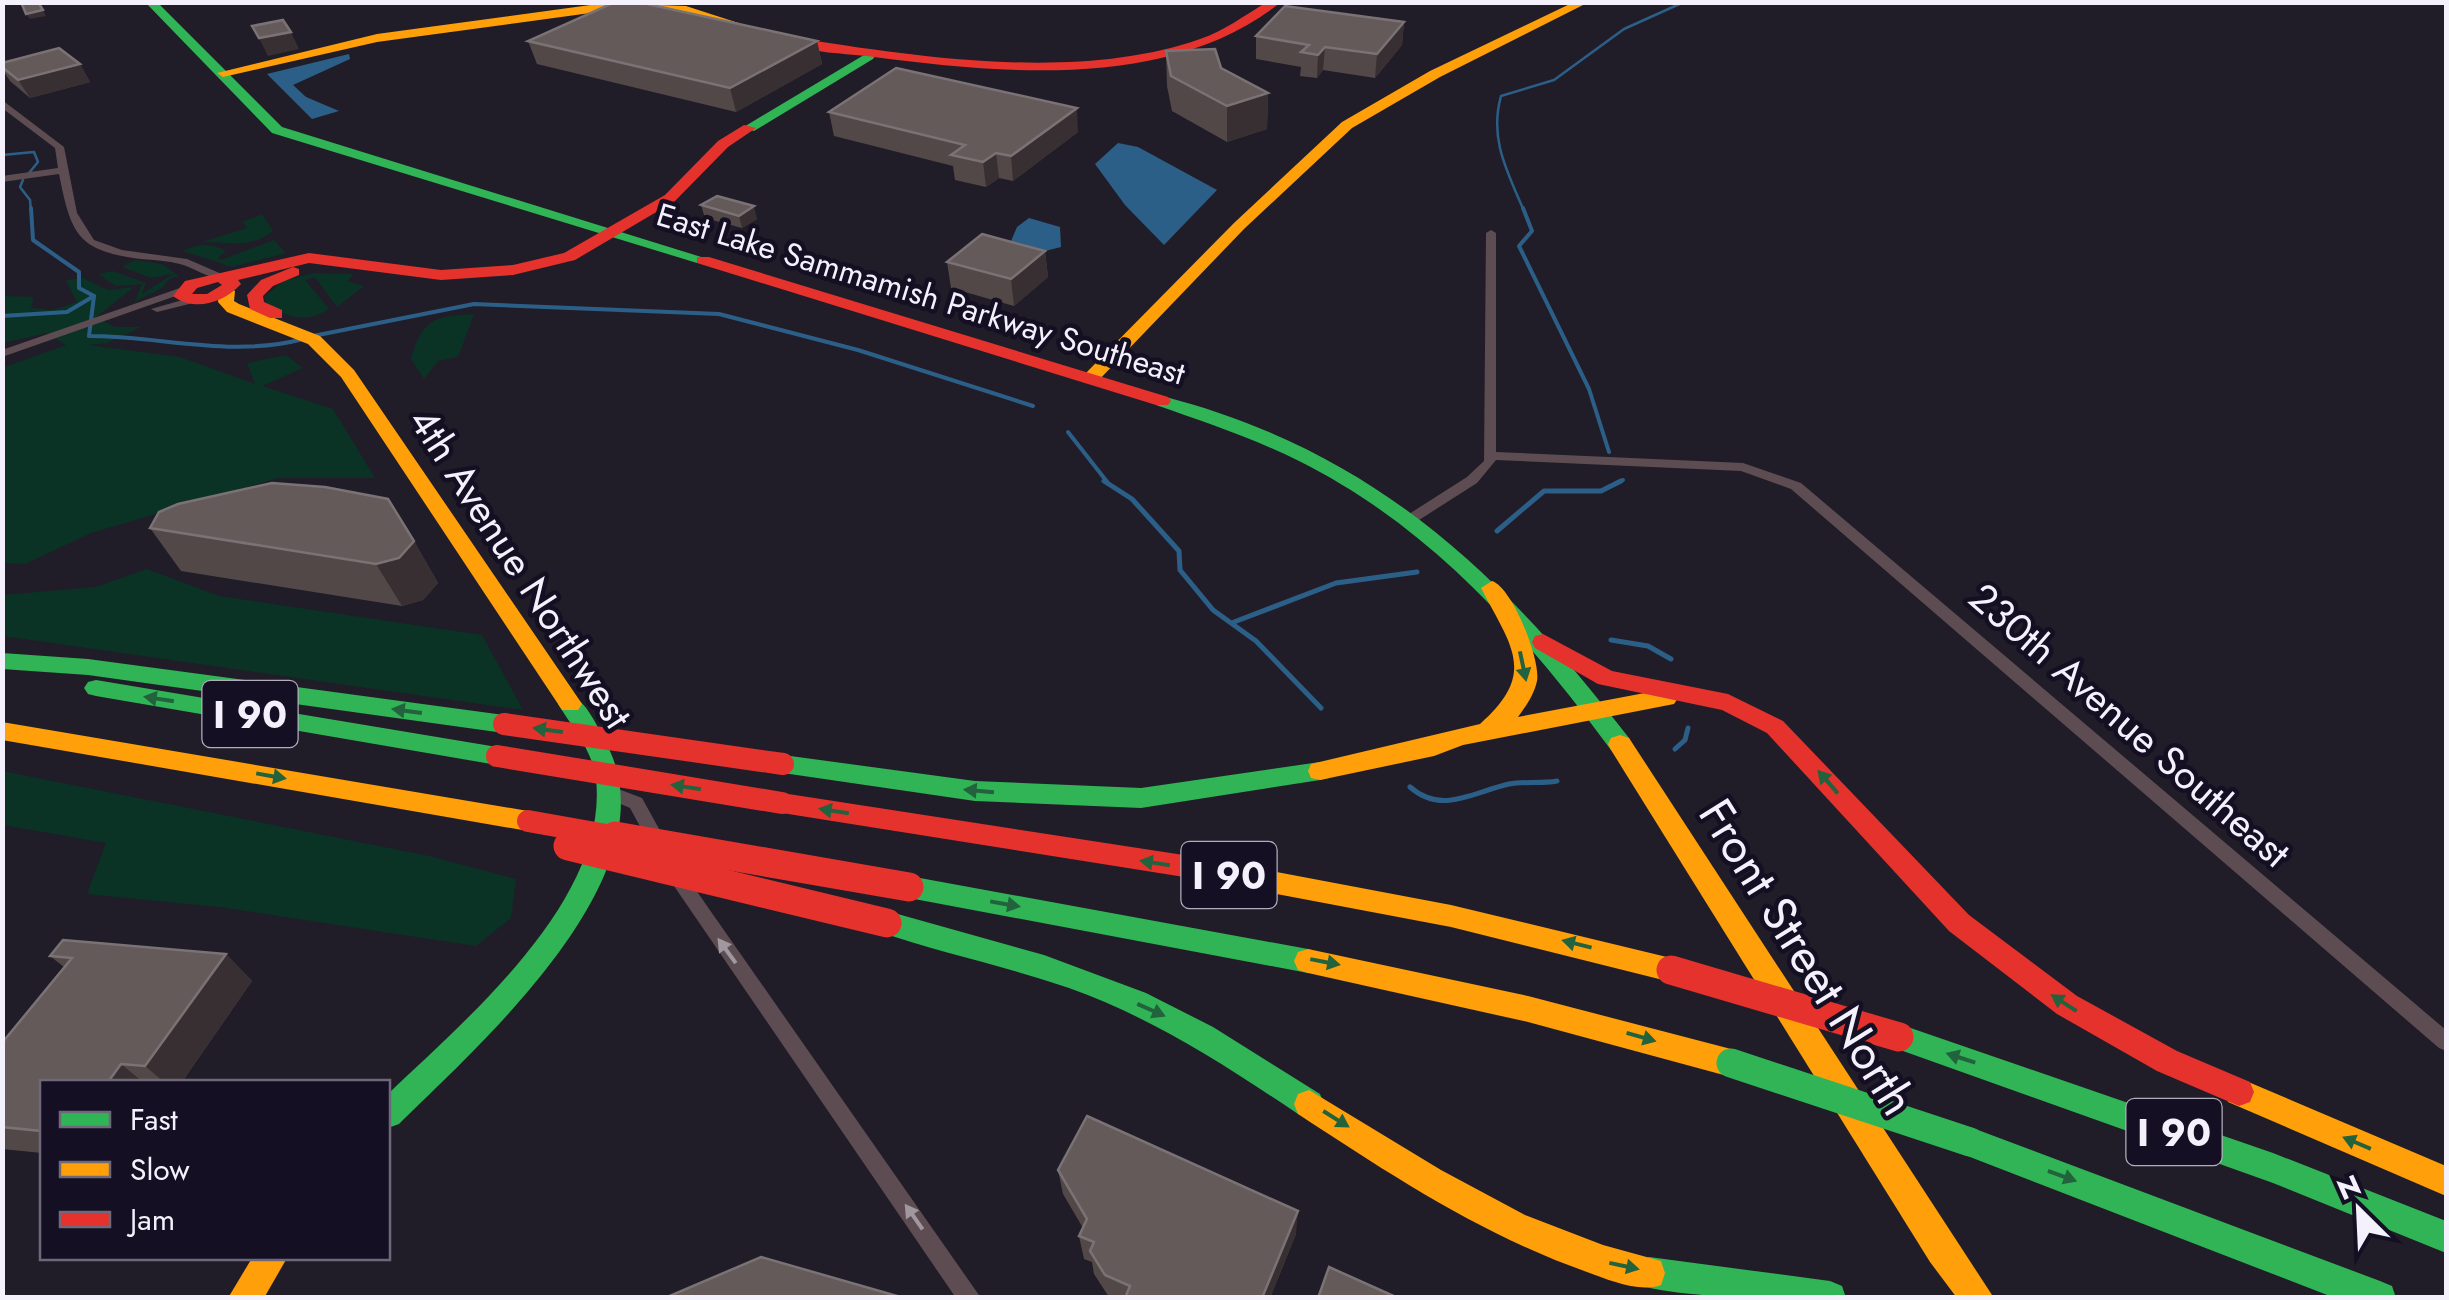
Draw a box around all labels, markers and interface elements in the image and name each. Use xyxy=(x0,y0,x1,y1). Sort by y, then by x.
street label: East Lake Sammamish Parkway Southeast xyxy=(651,192,1191,397)
street label: 4th Avenue Northwest xyxy=(395,396,647,740)
street label: 230th Avenue Southeast xyxy=(1957,569,2304,881)
one-way arrow xyxy=(1516,650,1532,681)
road number: I 90 xyxy=(202,681,298,747)
one-way arrow xyxy=(143,690,175,706)
one-way arrow xyxy=(391,702,422,718)
one-way arrow xyxy=(532,722,563,738)
one-way arrow xyxy=(256,769,287,784)
one-way arrow xyxy=(1817,770,1840,794)
one-way arrow xyxy=(670,779,701,794)
one-way arrow xyxy=(963,783,995,799)
street label: Front Street North xyxy=(1682,785,1932,1129)
one-way arrow xyxy=(818,803,849,818)
road number: I 90 xyxy=(1182,842,1276,908)
one-way arrow xyxy=(1138,855,1170,870)
one-way arrow xyxy=(990,897,1022,912)
one-way arrow xyxy=(1561,935,1592,951)
one-way arrow xyxy=(718,938,737,965)
one-way arrow xyxy=(1310,954,1341,970)
one-way arrow xyxy=(2051,994,2078,1012)
one-way arrow xyxy=(1136,1002,1166,1018)
one-way arrow xyxy=(1626,1029,1657,1045)
one-way arrow xyxy=(1946,1049,1976,1064)
legend xyxy=(40,1080,390,1260)
text: Fast xyxy=(130,1098,179,1141)
road number: I 90 xyxy=(2126,1099,2222,1165)
one-way arrow xyxy=(1323,1109,1350,1128)
one-way arrow xyxy=(2342,1135,2372,1151)
text: Slow xyxy=(130,1148,190,1191)
north arrow xyxy=(2309,1160,2409,1260)
text: N xyxy=(2331,1164,2368,1211)
one-way arrow xyxy=(2047,1169,2077,1184)
text: Jam xyxy=(126,1198,175,1241)
one-way arrow xyxy=(905,1204,924,1231)
one-way arrow xyxy=(1609,1259,1640,1274)

